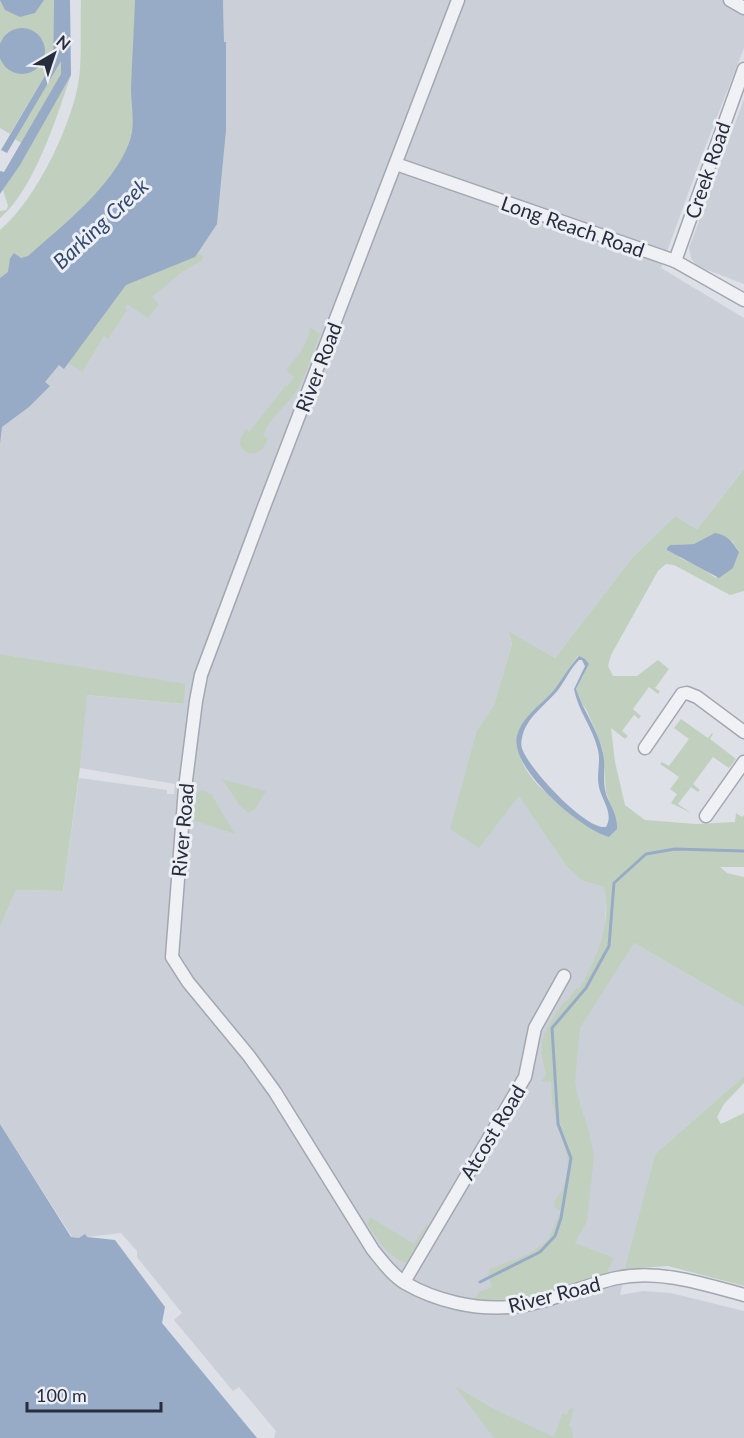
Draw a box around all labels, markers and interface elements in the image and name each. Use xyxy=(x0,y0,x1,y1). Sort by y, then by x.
north arrow xyxy=(24,24,84,84)
text: N xyxy=(53,31,75,53)
street label: Creek Road xyxy=(679,118,735,222)
water label: Barking Creek xyxy=(47,172,154,273)
street label: Long Reach Road xyxy=(498,190,648,262)
street label: River Road xyxy=(290,319,346,415)
street label: River Road xyxy=(166,782,198,878)
street label: Atcost Road xyxy=(454,1080,530,1184)
street label: River Road xyxy=(505,1271,603,1317)
scale bar xyxy=(27,1375,160,1413)
text: 100 m xyxy=(36,1384,87,1406)

